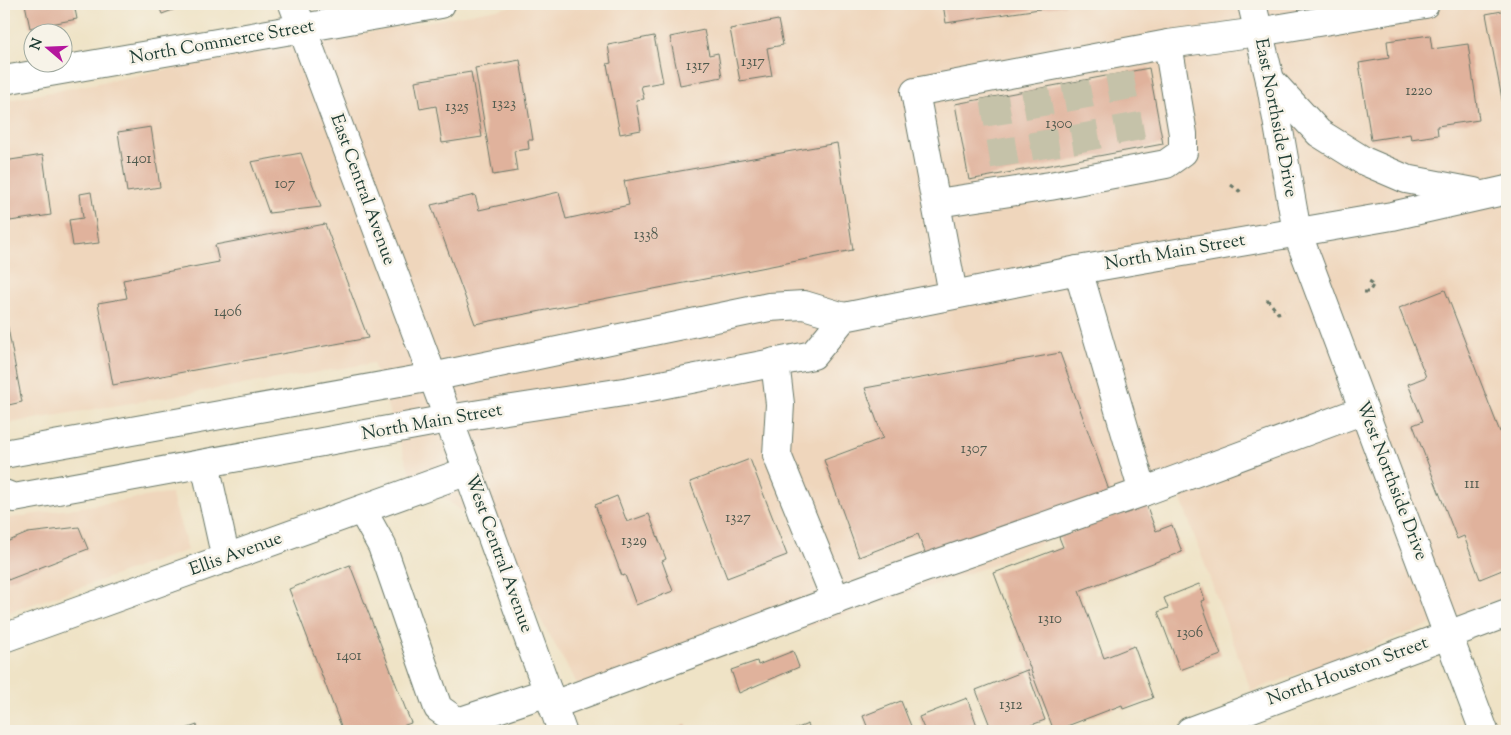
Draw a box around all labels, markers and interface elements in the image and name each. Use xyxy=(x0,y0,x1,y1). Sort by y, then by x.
street label: North Commerce Street xyxy=(128,14,316,72)
north arrow xyxy=(22,22,72,72)
text: N xyxy=(26,36,49,53)
street label: East Northside Drive xyxy=(1247,36,1303,200)
house number: 1317 xyxy=(741,52,765,73)
house number: 1317 xyxy=(686,56,710,77)
house number: 1220 xyxy=(1405,81,1433,102)
house number: 1323 xyxy=(492,94,516,115)
house number: 1325 xyxy=(445,97,469,118)
street label: East Central Avenue xyxy=(323,111,401,269)
house number: 1300 xyxy=(1046,114,1073,135)
house number: 1401 xyxy=(126,149,152,170)
house number: 107 xyxy=(275,174,296,195)
house number: 1338 xyxy=(634,225,658,246)
street label: North Main Street xyxy=(1103,228,1247,278)
house number: 1406 xyxy=(214,302,242,323)
street label: North Main Street xyxy=(360,398,504,448)
street label: West Northside Drive xyxy=(1349,398,1433,564)
house number: 1307 xyxy=(961,439,988,460)
street label: West Central Avenue xyxy=(457,471,539,637)
house number: 111 xyxy=(1464,474,1480,495)
house number: 1327 xyxy=(725,508,751,529)
street label: Ellis Avenue xyxy=(186,526,286,584)
house number: 1329 xyxy=(621,531,647,552)
house number: 1310 xyxy=(1038,609,1062,630)
house number: 1306 xyxy=(1177,623,1203,644)
street label: North Houston Street xyxy=(1264,631,1432,713)
house number: 1401 xyxy=(336,646,362,667)
house number: 1312 xyxy=(999,695,1023,716)

